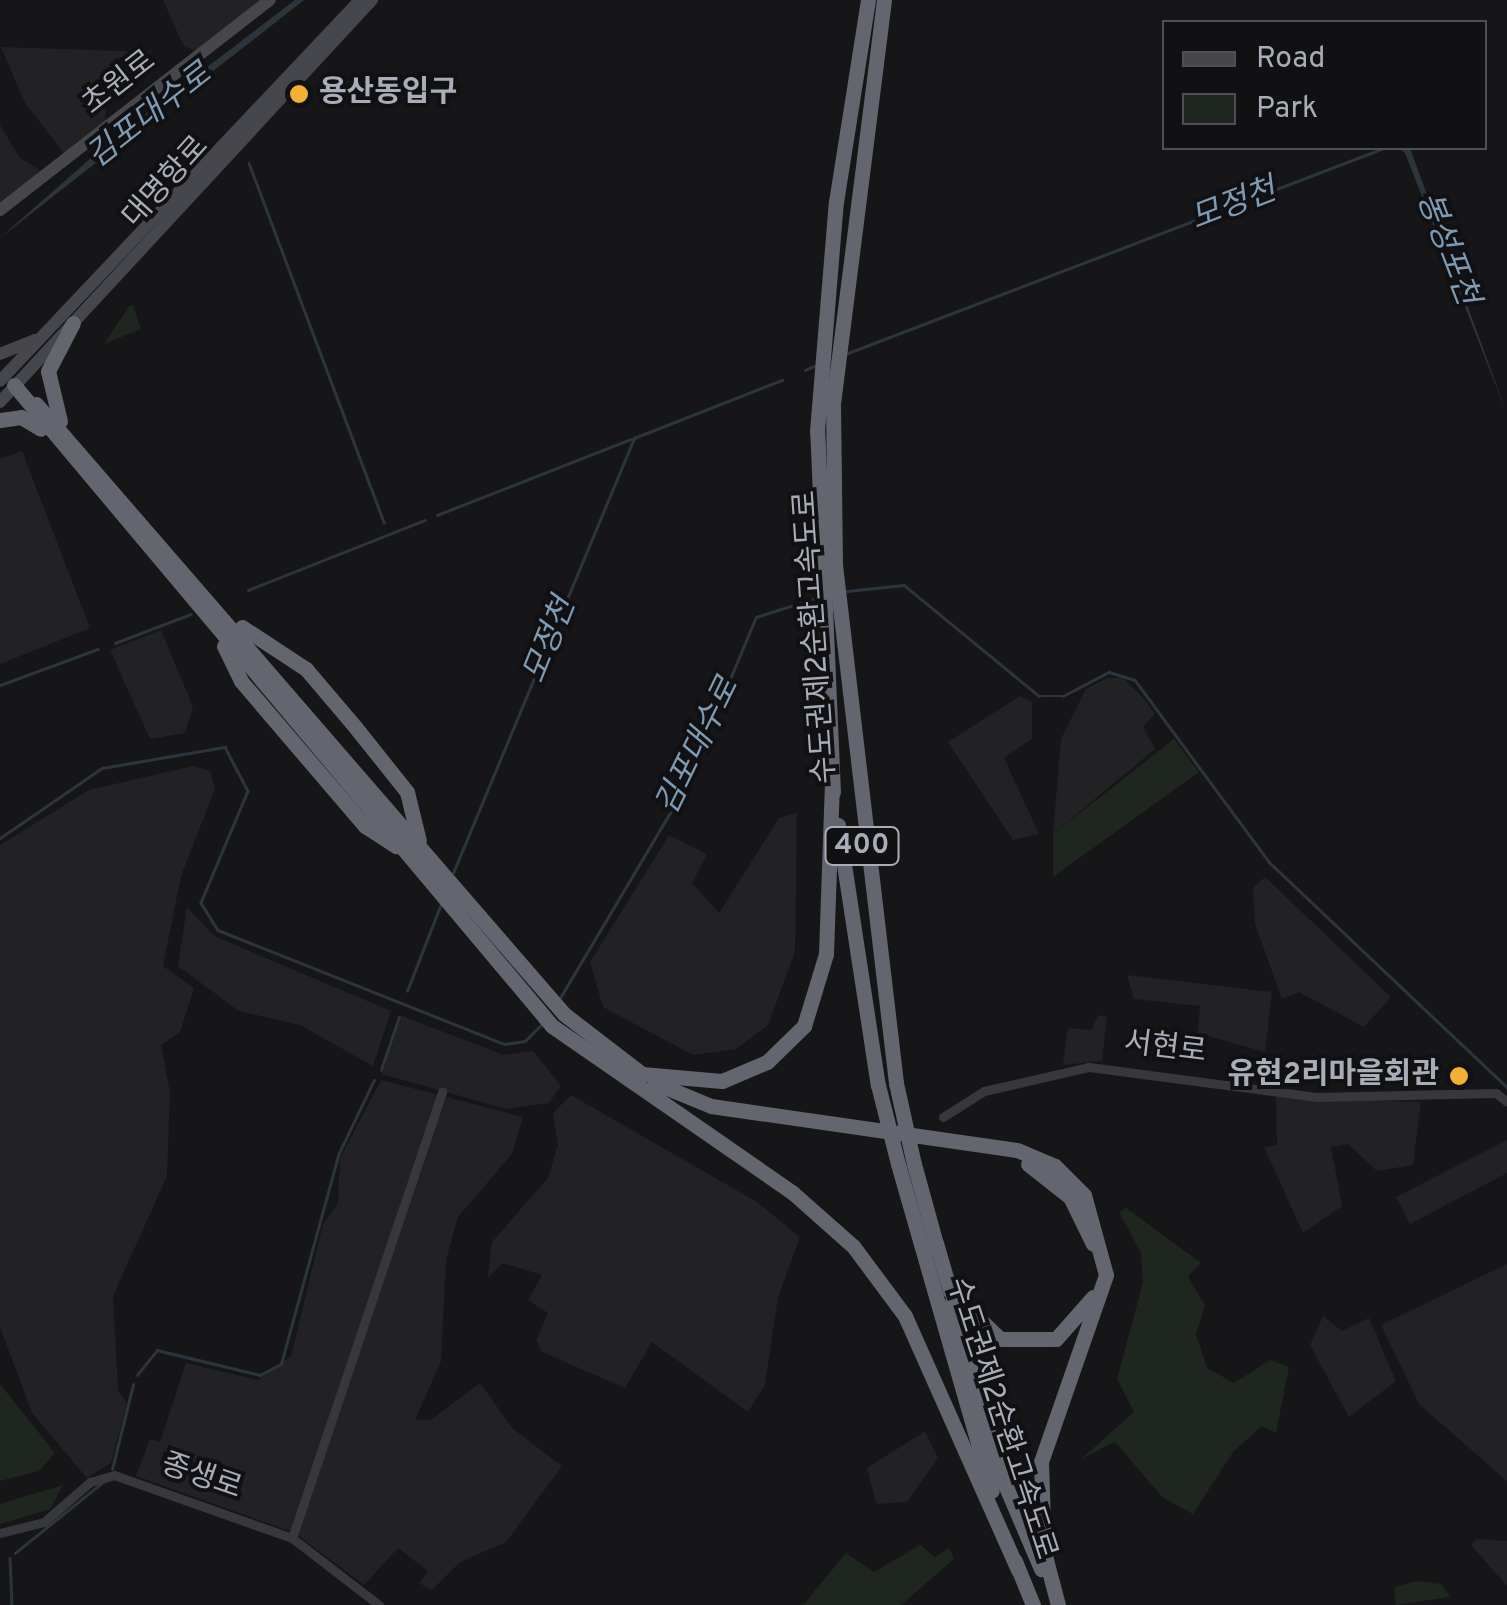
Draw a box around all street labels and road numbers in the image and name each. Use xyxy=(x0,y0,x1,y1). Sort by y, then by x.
street label: 초원로 xyxy=(76,44,164,124)
street label: 대명항로 xyxy=(117,130,217,236)
street label: 수도권제2순환고속도로 xyxy=(789,489,845,785)
road number: 400 xyxy=(824,823,900,869)
street label: 서현로 xyxy=(1122,1026,1208,1072)
street label: 수도권제2순환고속도로 xyxy=(937,1273,1063,1565)
street label: 종생로 xyxy=(156,1448,246,1508)

